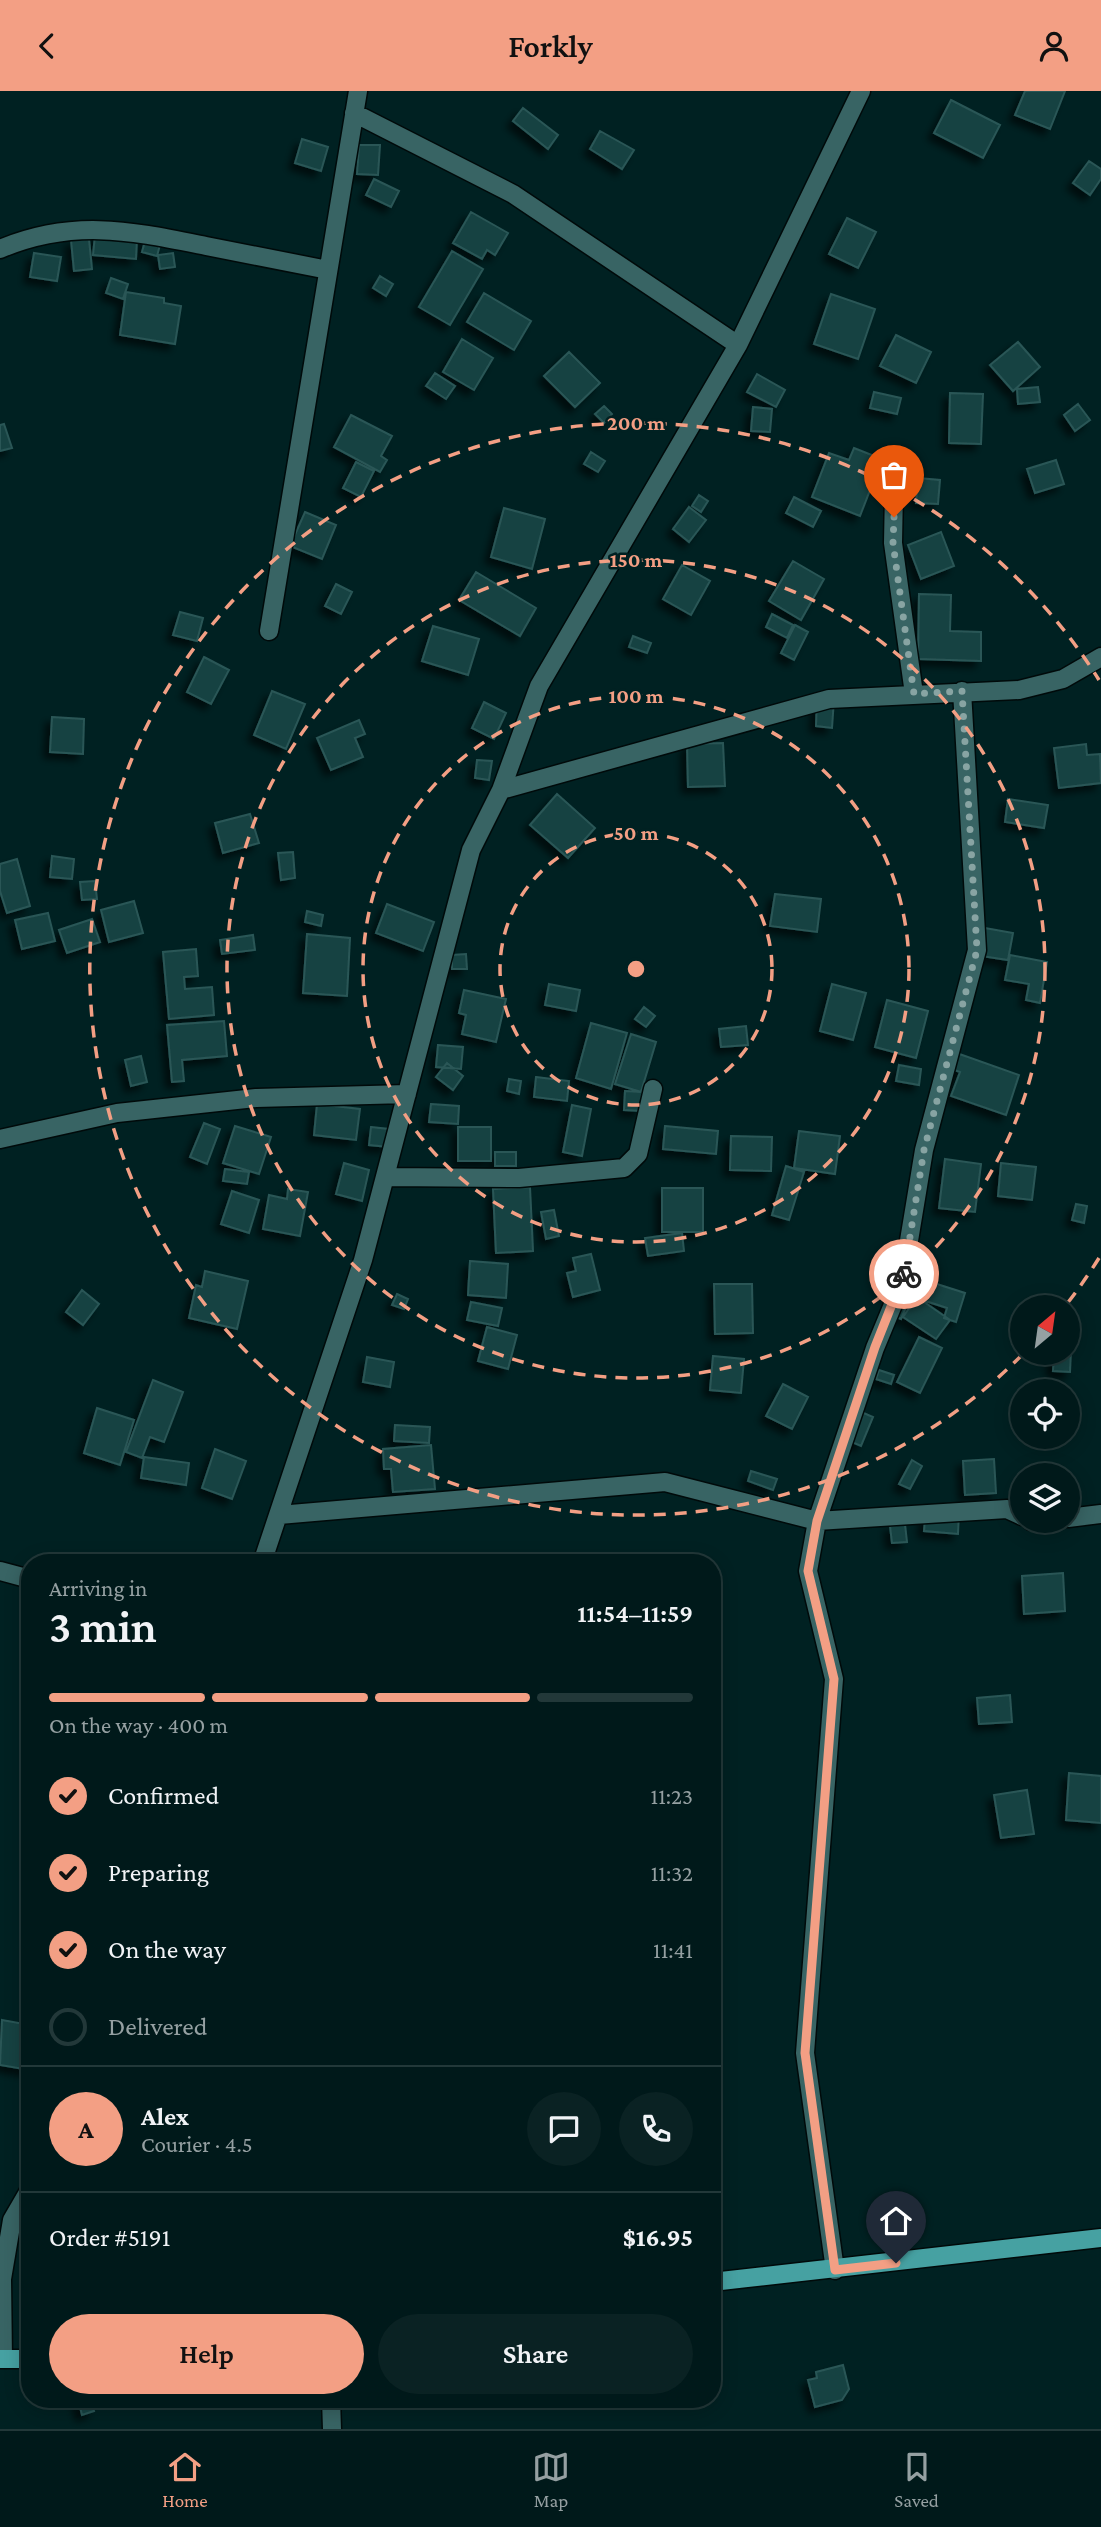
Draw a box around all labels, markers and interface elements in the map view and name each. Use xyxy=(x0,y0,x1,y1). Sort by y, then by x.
icon: back xyxy=(28,27,66,65)
icon: person xyxy=(1035,27,1073,65)
text: Forkly xyxy=(508,28,593,64)
text: 200 m xyxy=(607,411,665,435)
pin xyxy=(864,445,924,517)
icon: bag xyxy=(875,456,913,494)
text: 150 m xyxy=(610,548,663,572)
text: 100 m xyxy=(608,684,664,708)
text: 50 m xyxy=(614,821,659,845)
centre of rings xyxy=(624,957,648,981)
courier xyxy=(869,1239,939,1309)
icon: bike xyxy=(885,1255,923,1293)
north arrow xyxy=(1010,1295,1080,1365)
map controls xyxy=(1010,1295,1080,1533)
button: locate xyxy=(1010,1379,1080,1449)
button: layers xyxy=(1010,1463,1080,1533)
text: Arriving in xyxy=(49,1575,147,1601)
text: 11:54–11:59 xyxy=(577,1599,693,1628)
text: 3 min xyxy=(49,1601,157,1652)
text: On the way · 400 m xyxy=(49,1712,228,1738)
icon: check xyxy=(49,1777,87,1815)
text: Confirmed xyxy=(108,1781,219,1810)
text: 11:23 xyxy=(651,1783,693,1809)
icon: check xyxy=(49,1854,87,1892)
text: Preparing xyxy=(108,1858,209,1887)
text: 11:32 xyxy=(651,1860,693,1886)
icon: check xyxy=(49,1931,87,1969)
text: On the way xyxy=(108,1935,226,1964)
text: 11:41 xyxy=(653,1937,693,1963)
text: Delivered xyxy=(108,2012,207,2041)
button: chat xyxy=(527,2092,601,2166)
button: phone xyxy=(619,2092,693,2166)
text: Alex xyxy=(141,2102,189,2131)
text: A xyxy=(78,2115,94,2144)
text: Courier · 4.5 xyxy=(141,2131,253,2157)
pin xyxy=(866,2191,926,2263)
icon: home xyxy=(877,2202,915,2240)
text: Order #5191 xyxy=(49,2223,170,2252)
text: $16.95 xyxy=(623,2223,693,2252)
button: Help xyxy=(49,2314,364,2394)
button: Share xyxy=(378,2314,693,2394)
tab: Home xyxy=(162,2448,208,2511)
tab: Map xyxy=(532,2448,570,2511)
tab: Saved xyxy=(894,2448,939,2511)

